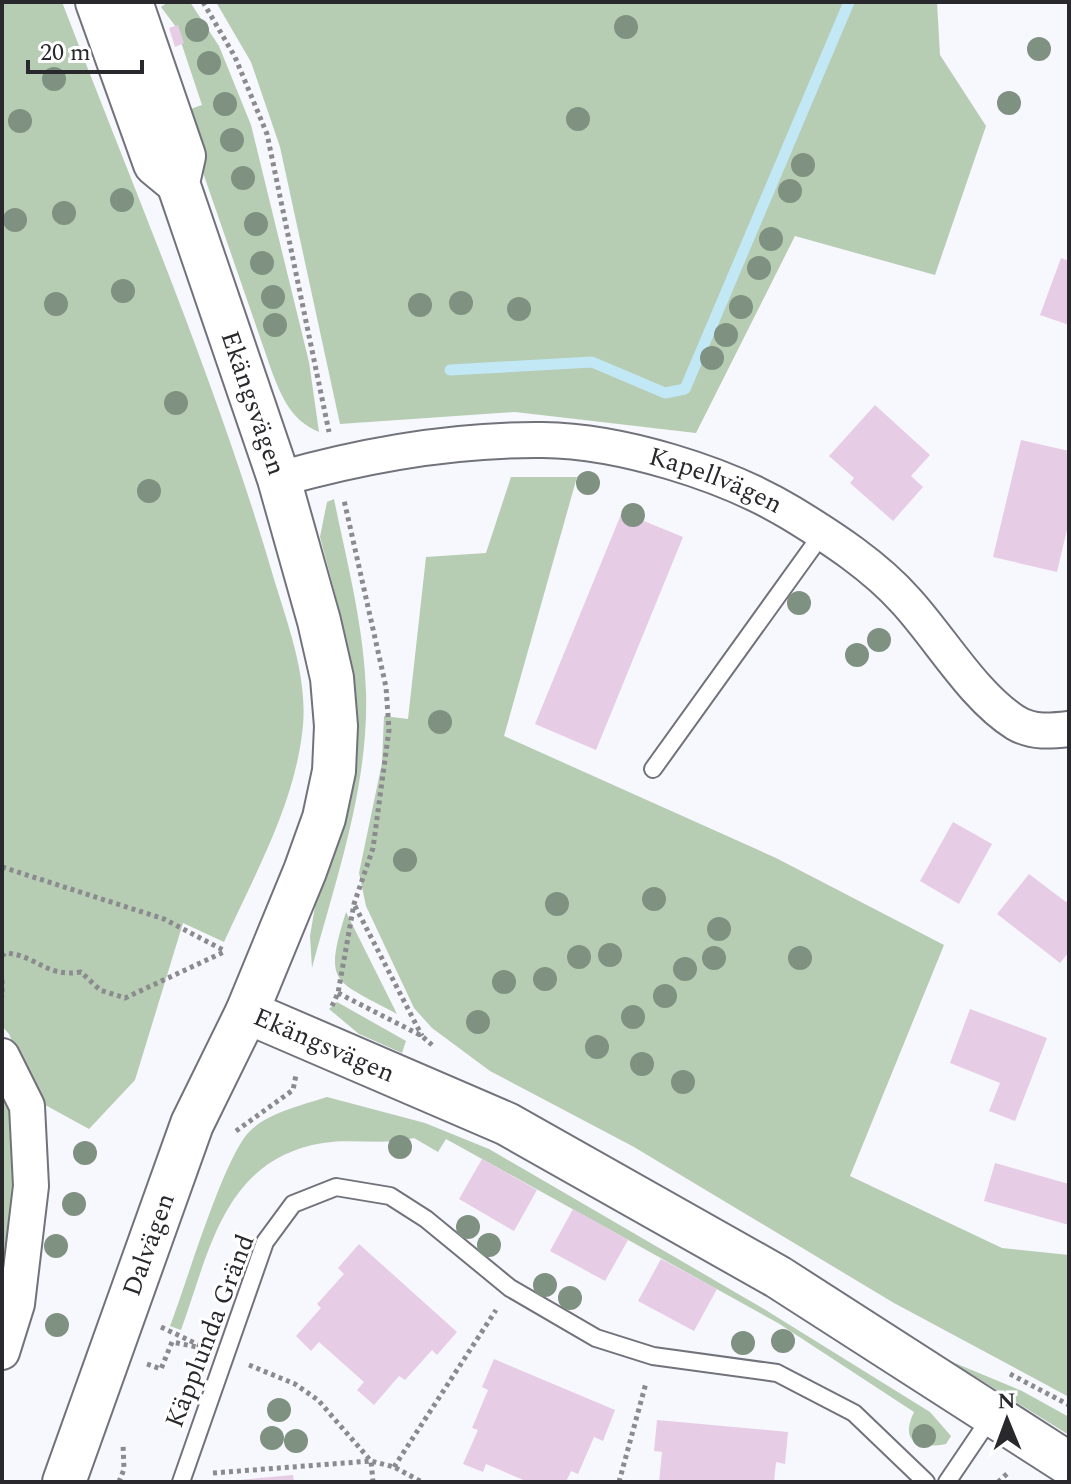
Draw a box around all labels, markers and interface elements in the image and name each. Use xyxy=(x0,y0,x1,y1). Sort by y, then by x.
scale bar xyxy=(28,24,142,74)
text: 20 m xyxy=(40,35,91,71)
street label: Ekängsvägen xyxy=(210,325,296,481)
street label: Kapellvägen xyxy=(644,437,790,524)
street label: Ekängsvägen xyxy=(247,997,401,1093)
street label: Dalvägen xyxy=(112,1188,186,1302)
street label: Käpplunda Gränd xyxy=(155,1228,265,1434)
north arrow xyxy=(967,1380,1047,1460)
text: N xyxy=(997,1385,1016,1418)

